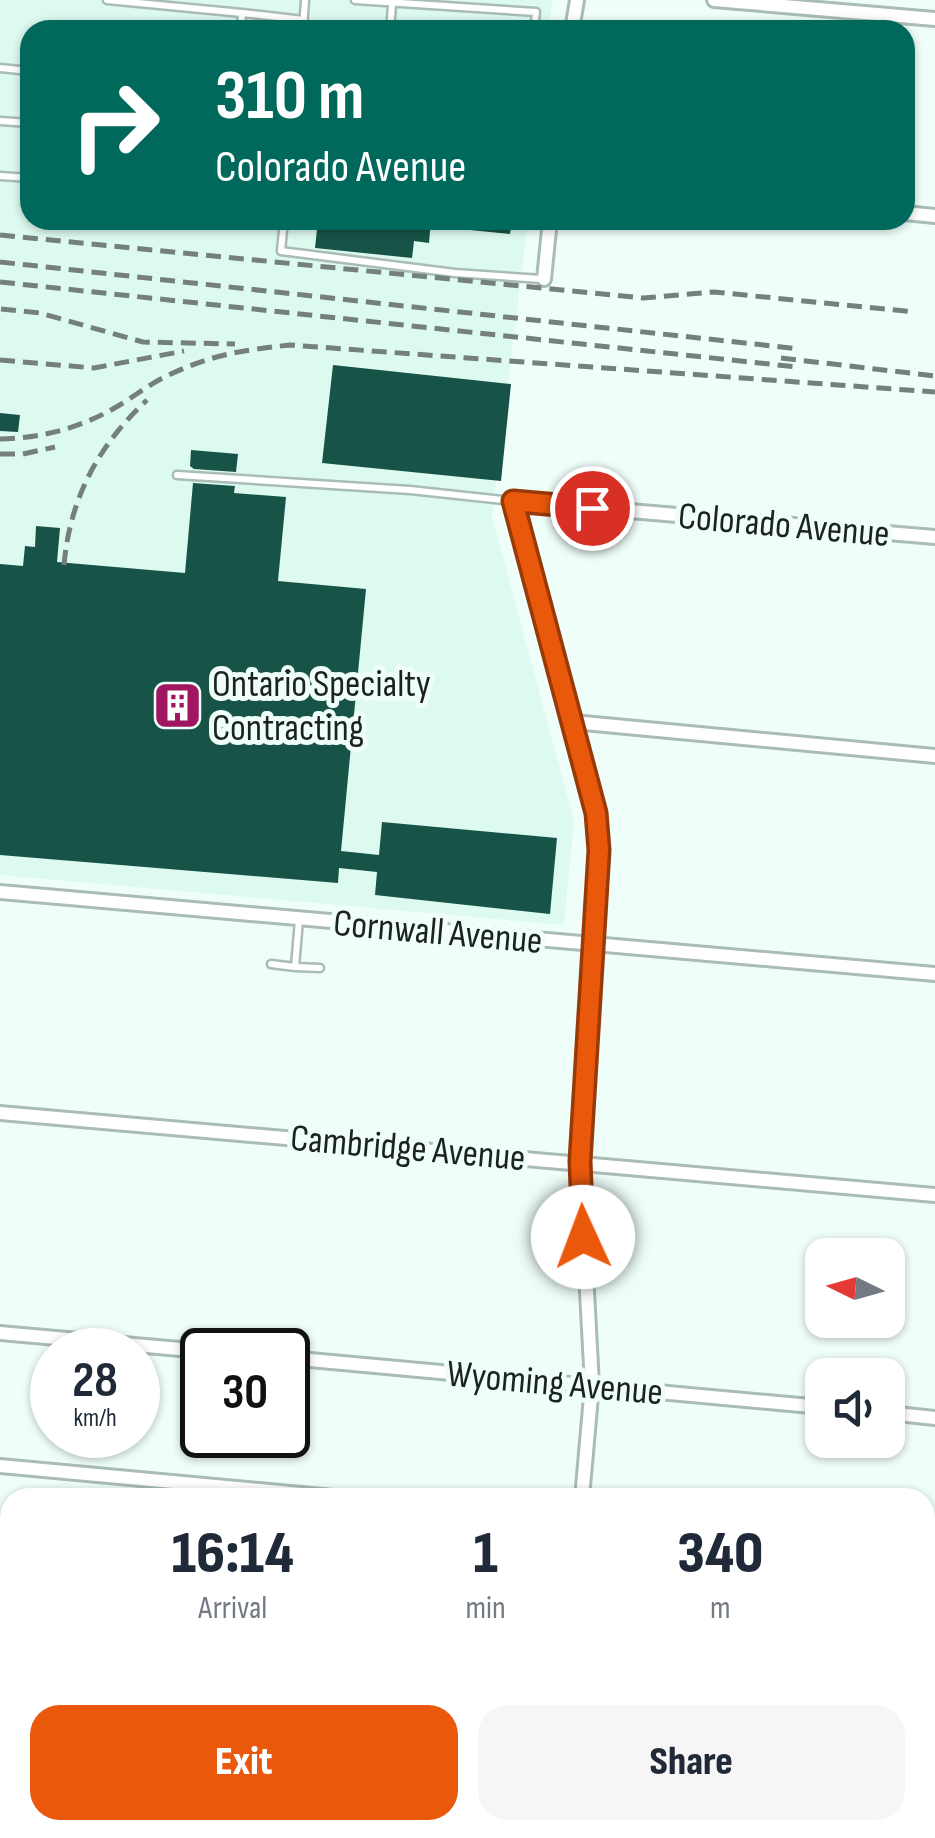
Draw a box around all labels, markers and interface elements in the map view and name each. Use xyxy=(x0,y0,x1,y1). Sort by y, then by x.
text: 310 m xyxy=(215,55,364,139)
icon: right xyxy=(50,60,180,190)
text: Colorado Avenue xyxy=(215,140,466,195)
pin xyxy=(550,466,635,551)
icon: arrive xyxy=(565,481,620,536)
street label: Colorado Avenue xyxy=(676,494,892,557)
place label: Ontario Specialty Contracting xyxy=(212,662,431,751)
building icon: Ontario Specialty Contracting xyxy=(151,679,203,731)
street label: Cornwall Avenue xyxy=(332,901,544,964)
street label: Cambridge Avenue xyxy=(289,1116,527,1181)
position arrow xyxy=(531,1185,635,1289)
north arrow xyxy=(805,1238,905,1338)
map controls xyxy=(805,1238,905,1458)
speed limit sign: 30 xyxy=(180,1328,310,1458)
text: 28 xyxy=(72,1351,118,1411)
street label: Wyoming Avenue xyxy=(445,1352,665,1415)
button: sound xyxy=(805,1358,905,1458)
text: km/h xyxy=(73,1403,117,1434)
text: 16:14 xyxy=(171,1518,294,1590)
text: 1 xyxy=(473,1518,498,1590)
text: 340 xyxy=(677,1518,764,1590)
text: Arrival xyxy=(198,1589,267,1628)
text: min xyxy=(466,1589,506,1628)
text: m xyxy=(710,1589,731,1628)
button: Exit xyxy=(30,1705,458,1820)
button: Share xyxy=(478,1705,905,1820)

